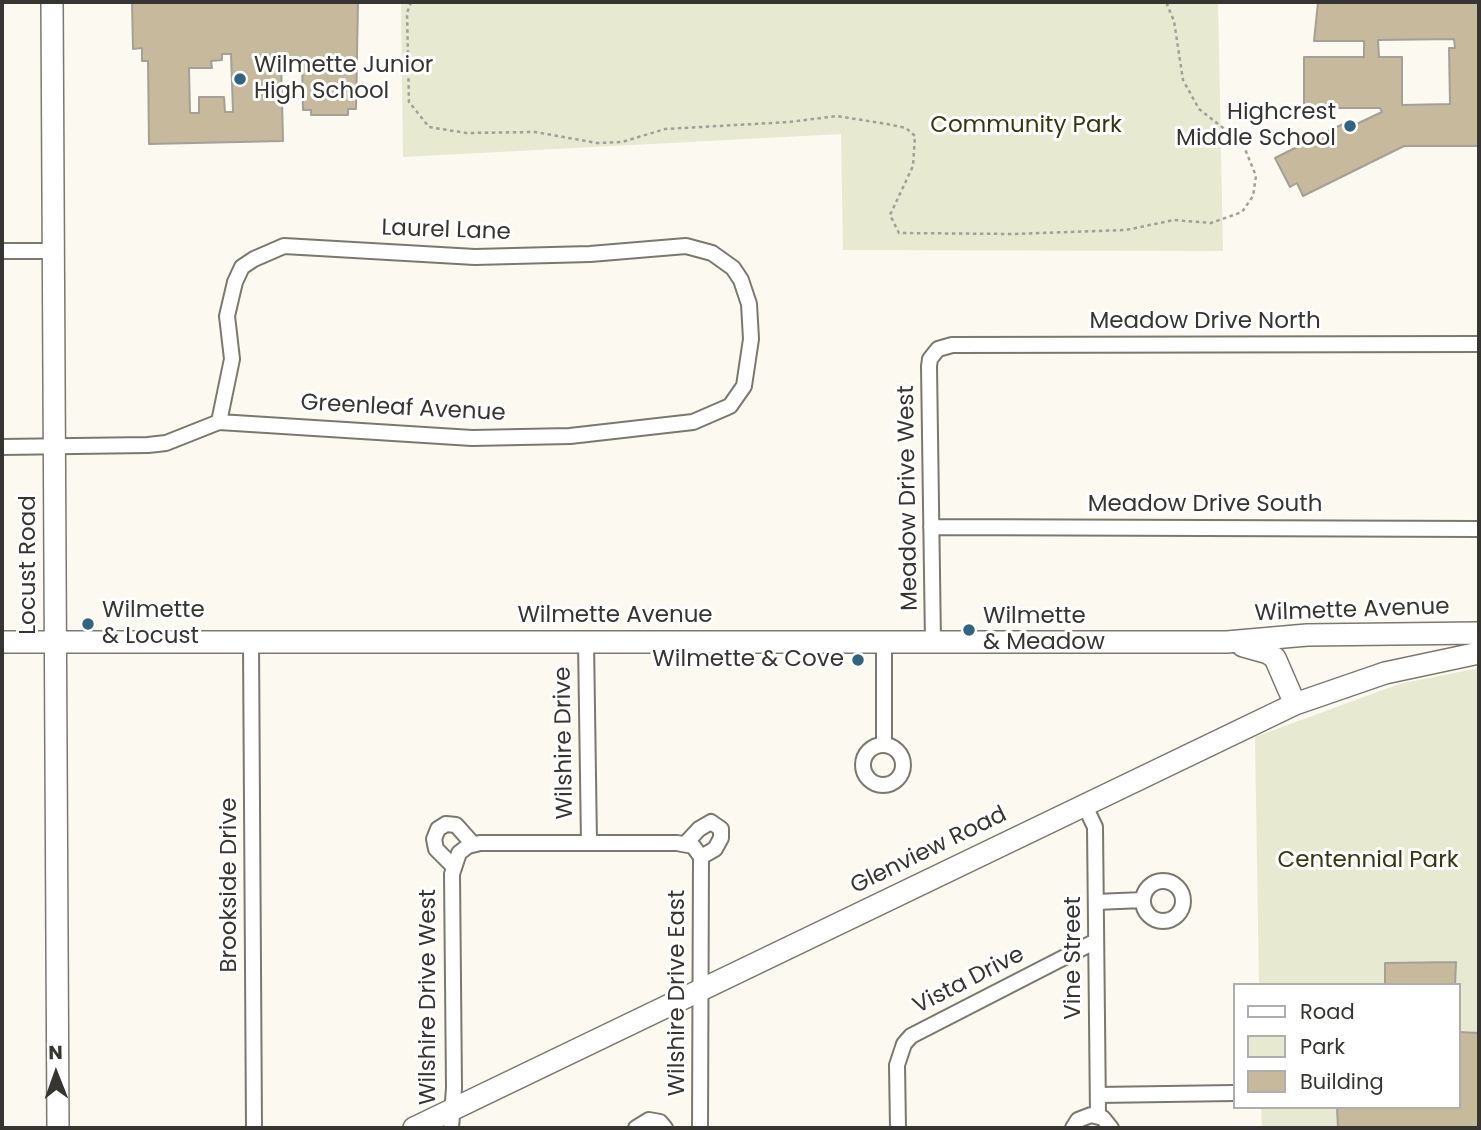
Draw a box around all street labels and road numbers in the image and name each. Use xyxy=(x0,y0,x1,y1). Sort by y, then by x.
street label: Laurel Lane xyxy=(381,215,511,247)
street label: Meadow Drive North xyxy=(1089,308,1321,336)
street label: Meadow Drive West xyxy=(893,385,925,611)
street label: Greenleaf Avenue xyxy=(300,390,506,428)
street label: Meadow Drive South xyxy=(1088,491,1322,519)
street label: Locust Road xyxy=(15,495,43,635)
street label: Wilmette Avenue xyxy=(1254,594,1450,628)
street label: Wilmette Avenue xyxy=(517,602,713,630)
street label: Wilshire Drive xyxy=(550,666,580,820)
street label: Brookside Drive xyxy=(216,797,244,973)
street label: Glenview Road xyxy=(846,801,1012,901)
street label: Wilshire Drive West xyxy=(415,889,443,1105)
street label: Wilshire Drive East xyxy=(664,890,692,1096)
street label: Vine Street xyxy=(1060,896,1088,1020)
street label: Vista Drive xyxy=(909,941,1029,1021)

